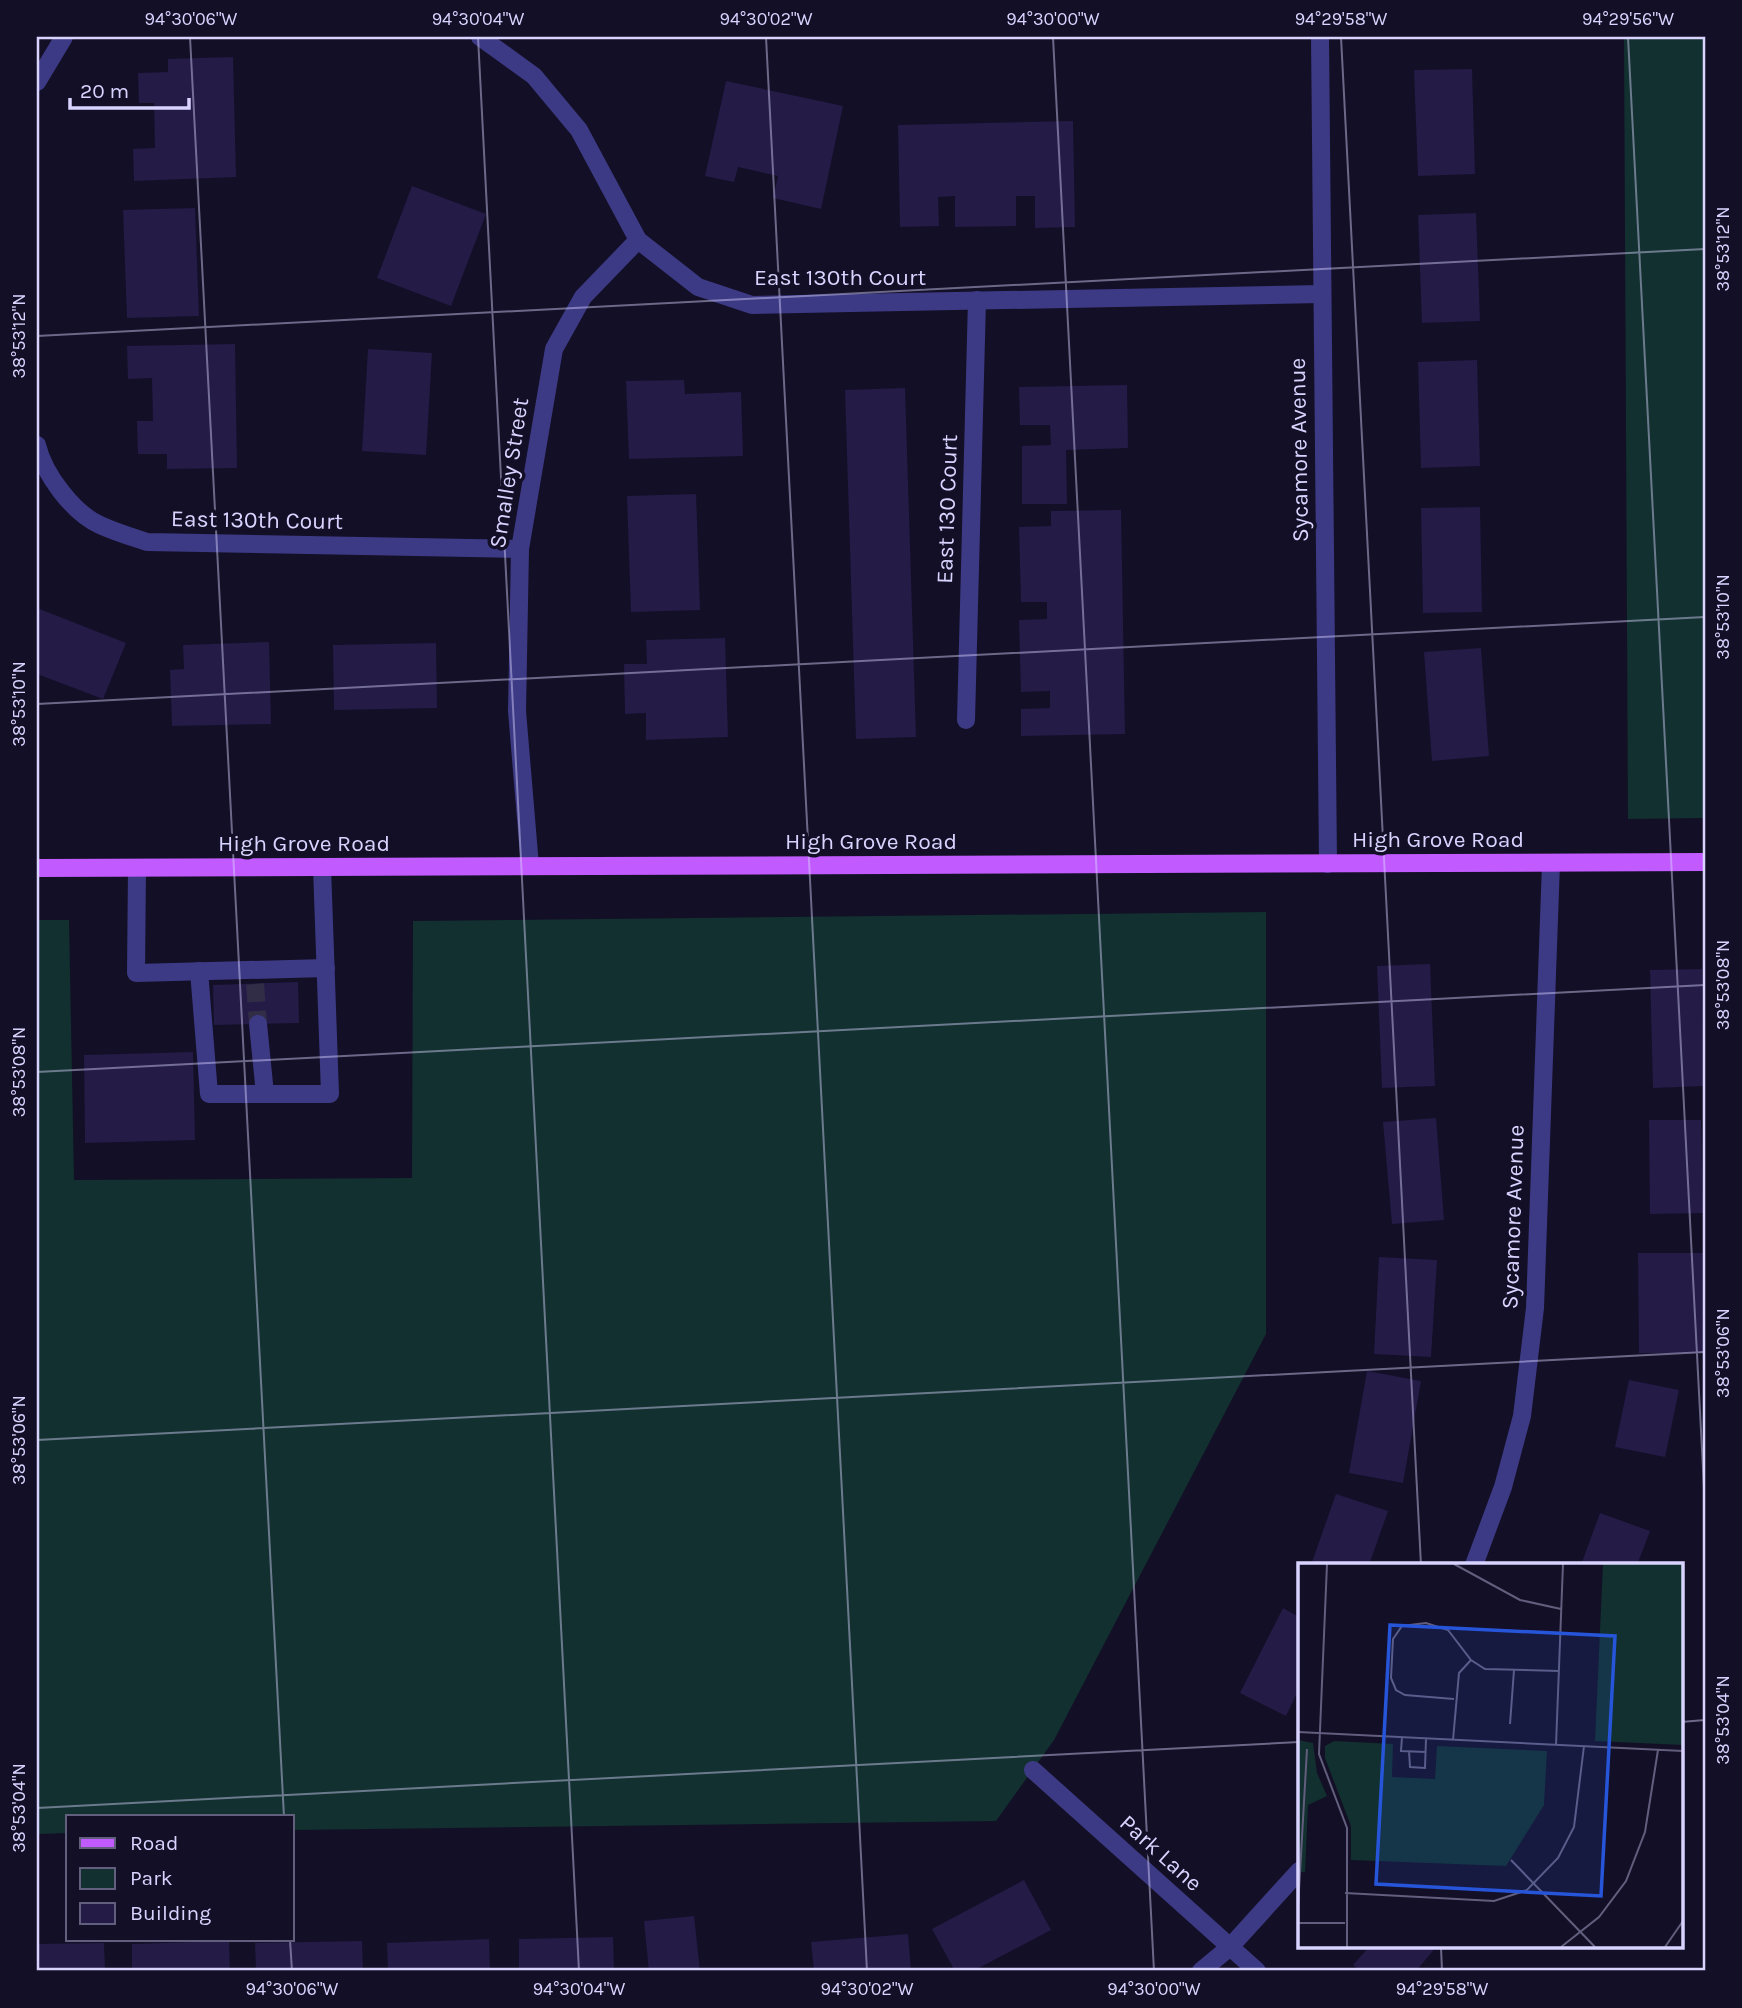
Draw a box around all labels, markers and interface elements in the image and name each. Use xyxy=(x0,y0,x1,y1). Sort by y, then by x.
text: 94°30'06"W xyxy=(145,8,237,30)
text: 94°30'04"W xyxy=(432,8,524,30)
text: 94°30'02"W xyxy=(719,8,813,30)
text: 94°30'00"W xyxy=(1006,8,1100,30)
text: 94°29'58"W xyxy=(1295,8,1387,30)
text: 94°29'56"W xyxy=(1582,8,1674,30)
scale bar xyxy=(70,66,189,110)
text: 20 m xyxy=(80,79,129,103)
text: 38°53'12"N xyxy=(1712,206,1734,292)
street label: East 130th Court xyxy=(754,264,926,291)
text: 38°53'12"N xyxy=(8,293,30,379)
street label: Sycamore Avenue xyxy=(1284,358,1314,542)
street label: Smalley Street xyxy=(484,395,534,550)
street label: East 130 Court xyxy=(931,433,963,584)
street label: East 130th Court xyxy=(171,505,344,535)
text: 38°53'10"N xyxy=(1712,574,1734,660)
text: 38°53'10"N xyxy=(8,661,30,747)
street label: High Grove Road xyxy=(1352,826,1524,853)
street label: High Grove Road xyxy=(785,828,957,855)
street label: High Grove Road xyxy=(218,830,390,857)
text: 38°53'08"N xyxy=(1712,940,1734,1030)
text: 38°53'08"N xyxy=(8,1027,30,1117)
street label: Sycamore Avenue xyxy=(1496,1124,1530,1310)
text: 38°53'06"N xyxy=(1712,1308,1734,1398)
text: 38°53'06"N xyxy=(8,1395,30,1485)
inset map xyxy=(1298,1563,1682,1948)
text: 38°53'04"N xyxy=(1712,1675,1734,1765)
text: 38°53'04"N xyxy=(8,1763,30,1853)
street label: Park Lane xyxy=(1114,1809,1208,1897)
legend xyxy=(66,1815,294,1941)
text: Road xyxy=(130,1831,178,1855)
text: Park xyxy=(130,1866,173,1890)
text: Building xyxy=(130,1901,211,1925)
text: 94°30'06"W xyxy=(246,1978,338,2000)
text: 94°30'04"W xyxy=(533,1978,625,2000)
text: 94°30'02"W xyxy=(820,1978,914,2000)
text: 94°30'00"W xyxy=(1107,1978,1201,2000)
text: 94°29'58"W xyxy=(1396,1978,1488,2000)

